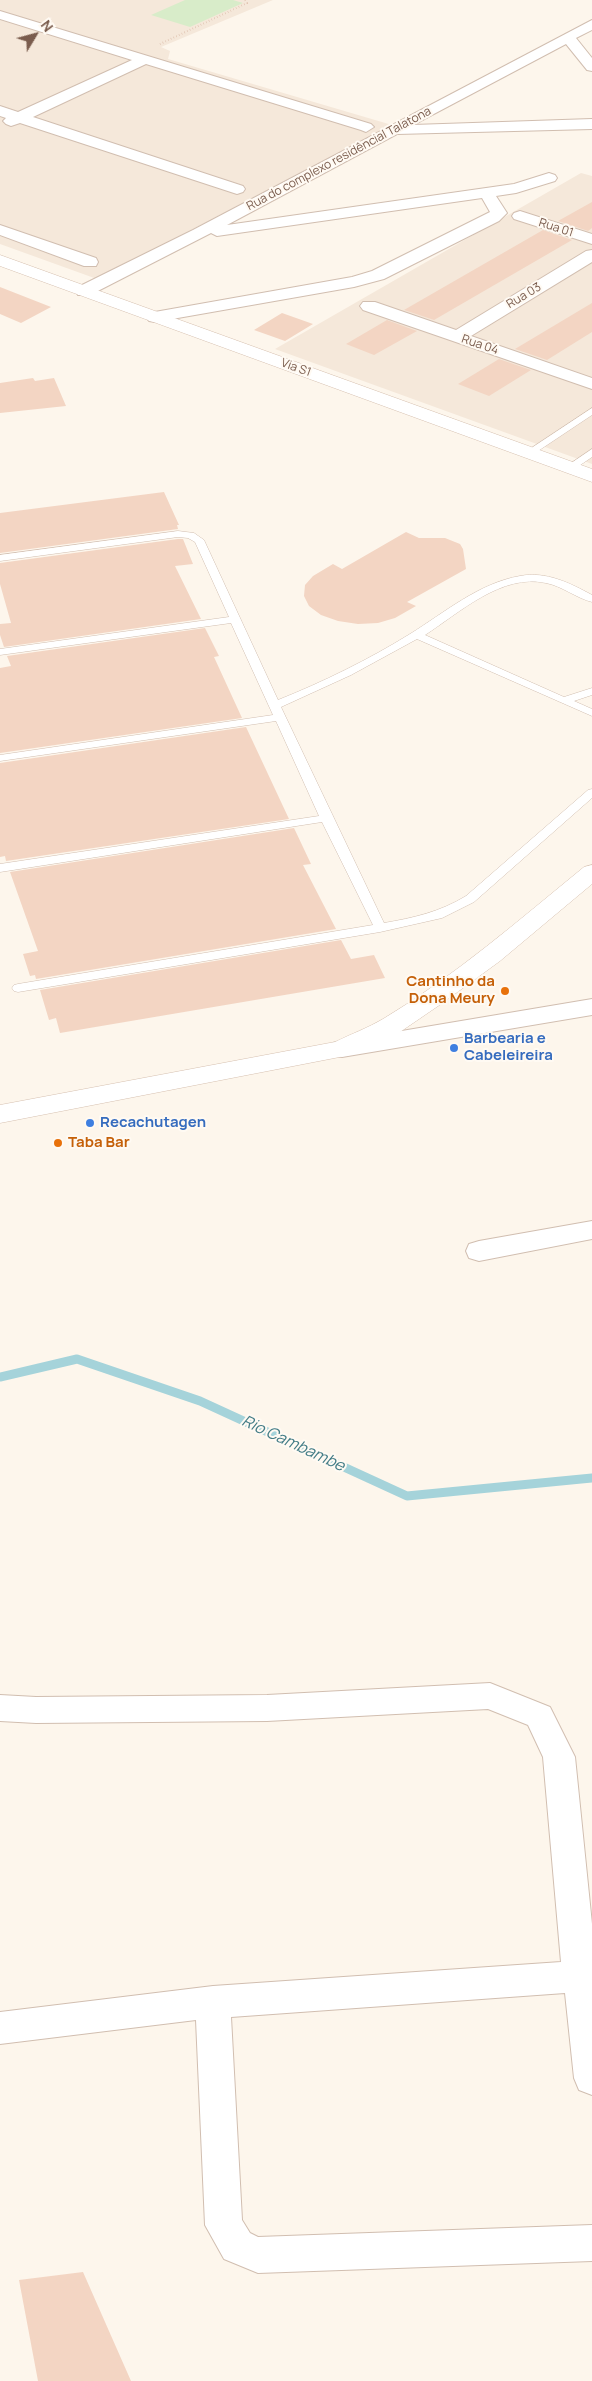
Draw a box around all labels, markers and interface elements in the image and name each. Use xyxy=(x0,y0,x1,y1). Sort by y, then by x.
north arrow xyxy=(10,10,60,60)
text: N xyxy=(37,16,58,35)
street label: Rua do complexo residêncial Talatona xyxy=(244,104,434,214)
street label: Rua 01 xyxy=(537,216,575,240)
street label: Rua 03 xyxy=(504,280,544,312)
street label: Rua 04 xyxy=(460,332,500,358)
street label: Via S1 xyxy=(279,356,313,380)
place label: Cantinho da Dona Meury xyxy=(406,973,495,1008)
marker: Cantinho da Dona Meury xyxy=(499,985,511,997)
place label: Barbearia e Cabeleireira xyxy=(464,1030,553,1065)
marker: Barbearia e Cabeleireira xyxy=(448,1042,460,1054)
place label: Recachutagen xyxy=(100,1114,206,1132)
marker: Recachutagen xyxy=(84,1117,96,1129)
place label: Taba Bar xyxy=(68,1134,130,1152)
marker: Taba Bar xyxy=(52,1137,64,1149)
water label: Rio Cambambe xyxy=(239,1412,347,1476)

